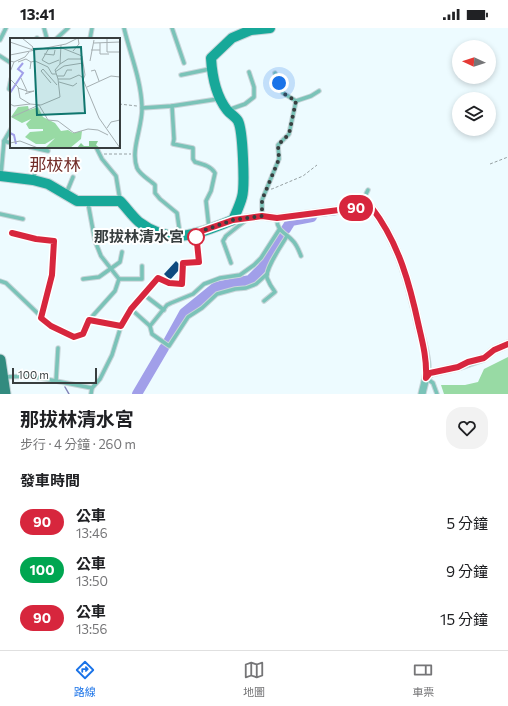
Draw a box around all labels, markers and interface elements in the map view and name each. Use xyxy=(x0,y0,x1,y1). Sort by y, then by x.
text: 13:41 xyxy=(20,5,55,23)
inset map xyxy=(10,38,120,148)
north arrow xyxy=(452,40,496,84)
map controls xyxy=(452,40,496,136)
your location xyxy=(269,73,289,93)
button: layers xyxy=(452,92,496,136)
district label: 那柭林 xyxy=(30,154,81,175)
line badge: 90 xyxy=(338,195,374,221)
text: 90 xyxy=(347,199,365,216)
place label: 那拔林清水宮 xyxy=(94,227,184,245)
marker: 那拔林清水宮 xyxy=(187,228,205,246)
scale bar xyxy=(12,366,97,385)
text: 100 m xyxy=(18,368,49,381)
text: 那拔林清水宮 xyxy=(20,407,134,430)
button: heart xyxy=(446,407,488,449)
text: 步行 · 4 分鐘 · 260 m xyxy=(20,436,136,452)
text: 發車時間 xyxy=(20,471,80,489)
text: 公車 xyxy=(76,506,106,524)
text: 90 xyxy=(33,513,51,530)
text: 5 分鐘 xyxy=(447,514,488,532)
text: 13:46 xyxy=(76,525,108,541)
text: 公車 xyxy=(76,554,106,572)
text: 100 xyxy=(30,561,54,578)
text: 9 分鐘 xyxy=(446,562,488,580)
text: 13:50 xyxy=(76,573,108,589)
text: 公車 xyxy=(76,602,106,620)
text: 90 xyxy=(33,609,51,626)
text: 15 分鐘 xyxy=(440,610,488,628)
text: 13:56 xyxy=(76,621,107,637)
tab: 路線 xyxy=(74,659,96,699)
tab: 地圖 xyxy=(243,659,265,699)
tab: 車票 xyxy=(412,659,434,699)

